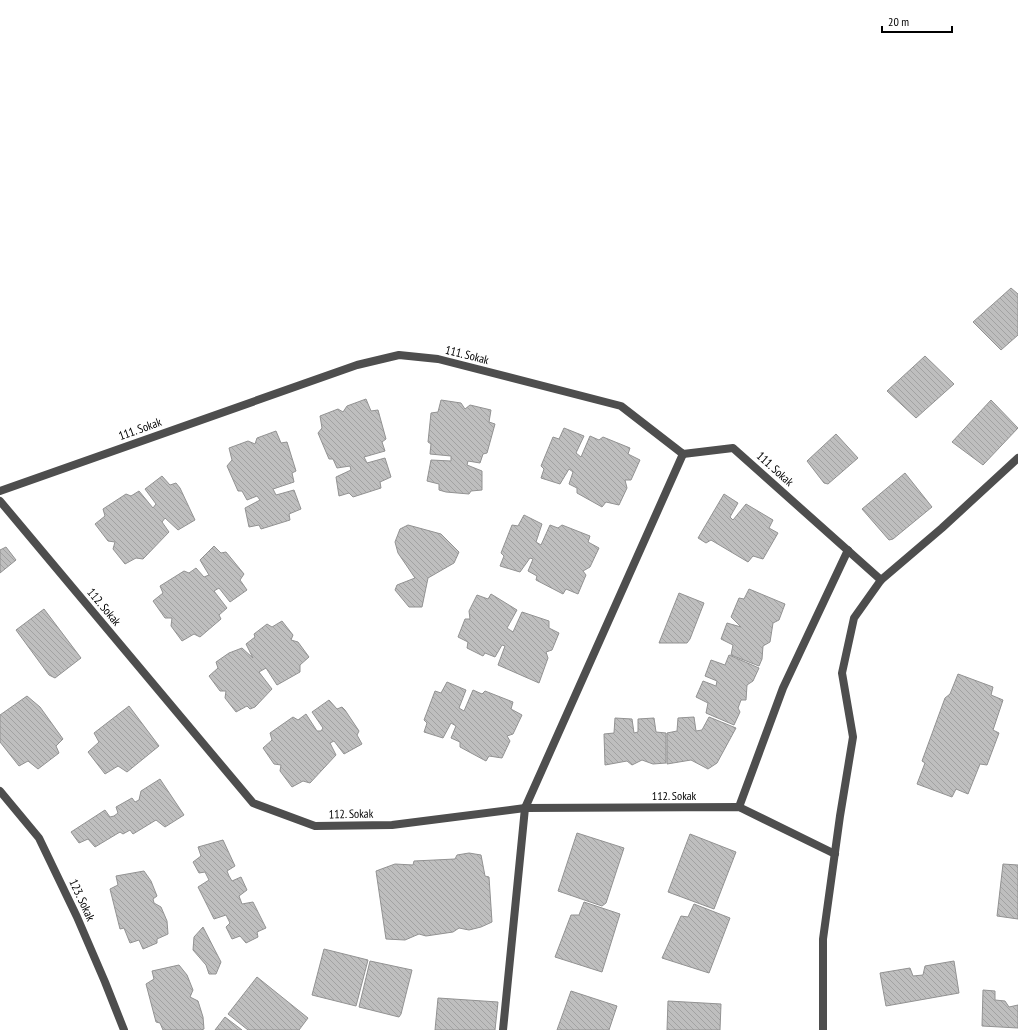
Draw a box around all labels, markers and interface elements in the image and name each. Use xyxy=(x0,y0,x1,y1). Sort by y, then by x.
scale bar xyxy=(882,8,952,34)
text: 20 m xyxy=(888,14,909,29)
street label: 111. Sokak xyxy=(444,342,491,367)
street label: 111. Sokak xyxy=(116,414,164,443)
street label: 111. Sokak xyxy=(754,448,797,489)
street label: 112. Sokak xyxy=(84,585,125,629)
street label: 112. Sokak xyxy=(652,788,697,803)
street label: 112. Sokak xyxy=(329,806,374,821)
street label: 123. Sokak xyxy=(66,876,99,923)

